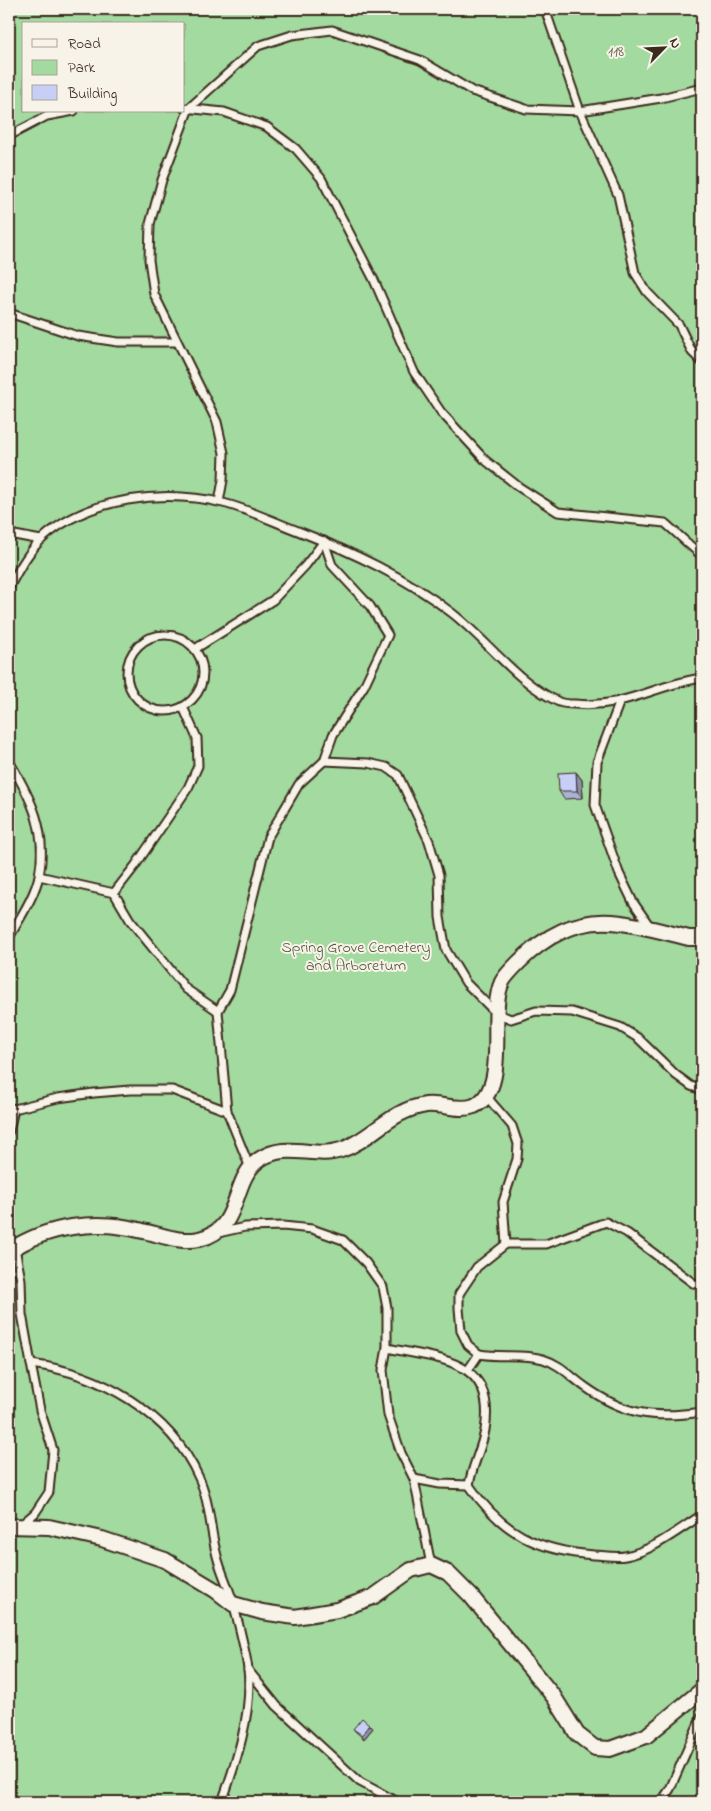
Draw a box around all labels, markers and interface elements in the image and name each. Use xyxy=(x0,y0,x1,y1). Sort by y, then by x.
legend xyxy=(22,22,185,112)
north arrow xyxy=(638,22,688,72)
text: Road xyxy=(68,33,101,55)
text: N xyxy=(663,35,686,52)
park label: 118 xyxy=(608,40,624,64)
text: Park xyxy=(68,57,96,79)
text: Building xyxy=(67,83,117,106)
park label: Spring Grove Cemetery and Arboretum xyxy=(282,936,431,978)

